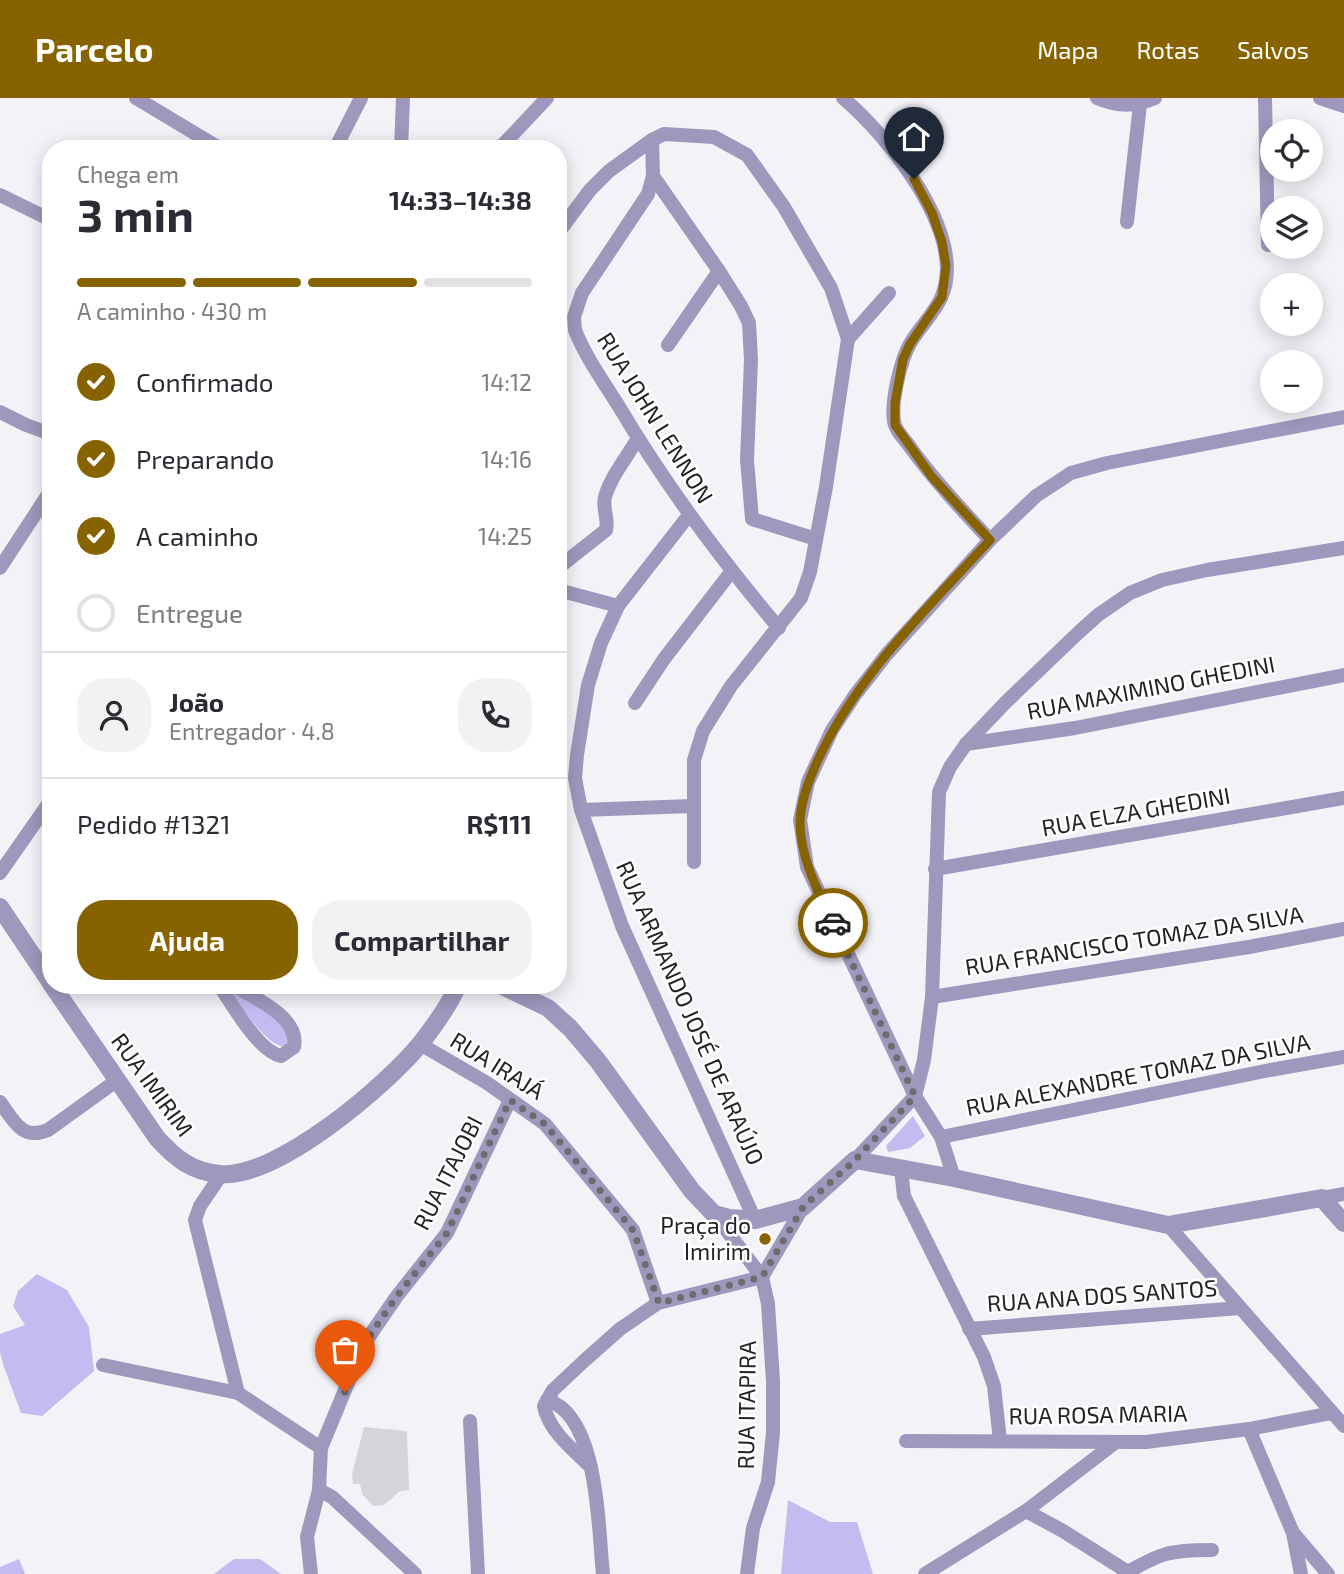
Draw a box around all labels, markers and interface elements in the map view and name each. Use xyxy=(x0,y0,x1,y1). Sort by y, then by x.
text: Parcelo xyxy=(35,29,153,69)
text: Mapa xyxy=(1037,35,1099,64)
text: Rotas xyxy=(1137,35,1199,64)
text: Salvos xyxy=(1237,35,1309,64)
pin xyxy=(884,107,944,179)
icon: home xyxy=(895,118,933,156)
map controls xyxy=(1260,119,1323,413)
button: locate xyxy=(1260,119,1323,182)
text: Chega em xyxy=(77,160,179,188)
text: 14:33–14:38 xyxy=(389,184,532,215)
text: 3 min xyxy=(77,186,194,241)
button: layers xyxy=(1260,196,1323,259)
button: + xyxy=(1260,273,1323,336)
text: A caminho · 430 m xyxy=(77,297,267,325)
street label: RUA JOHN LENNON xyxy=(592,327,720,508)
button: − xyxy=(1260,350,1323,413)
icon: check xyxy=(77,363,115,401)
text: Confirmado xyxy=(136,366,274,397)
text: 14:12 xyxy=(481,368,532,396)
icon: check xyxy=(77,440,115,478)
text: Preparando xyxy=(136,443,274,474)
text: 14:16 xyxy=(481,445,532,473)
icon: check xyxy=(77,517,115,555)
text: A caminho xyxy=(136,520,259,551)
text: 14:25 xyxy=(478,522,532,550)
text: Entregue xyxy=(136,597,243,628)
street label: RUA MAXIMINO GHEDINI xyxy=(1024,649,1277,725)
button: person xyxy=(77,678,151,752)
button: phone xyxy=(458,678,532,752)
text: João xyxy=(169,686,224,717)
text: Entregador · 4.8 xyxy=(169,717,335,745)
street label: RUA ELZA GHEDINI xyxy=(1039,781,1232,841)
text: Pedido #1321 xyxy=(77,808,231,839)
text: R$111 xyxy=(466,808,532,839)
street label: RUA ARMANDO JOSÉ DE ARAÚJO xyxy=(611,856,771,1169)
courier xyxy=(798,888,868,958)
street label: RUA FRANCISCO TOMAZ DA SILVA xyxy=(963,899,1306,981)
button: Ajuda xyxy=(77,900,298,980)
button: Compartilhar xyxy=(312,900,532,980)
icon: car xyxy=(814,904,852,942)
street label: RUA IRAJÁ xyxy=(446,1025,550,1105)
street label: RUA IMIRIM xyxy=(106,1027,200,1142)
street label: RUA ALEXANDRE TOMAZ DA SILVA xyxy=(963,1027,1313,1121)
street label: RUA ITAJOBI xyxy=(406,1111,488,1234)
place label: Praça do Imirim xyxy=(660,1211,751,1265)
marker: Praça do Imirim xyxy=(757,1231,773,1247)
street label: RUA ANA DOS SANTOS xyxy=(986,1273,1218,1317)
pin xyxy=(315,1320,375,1392)
icon: bag xyxy=(326,1331,364,1369)
street label: RUA ITAPIRA xyxy=(731,1340,761,1470)
street label: RUA ROSA MARIA xyxy=(1008,1398,1188,1430)

